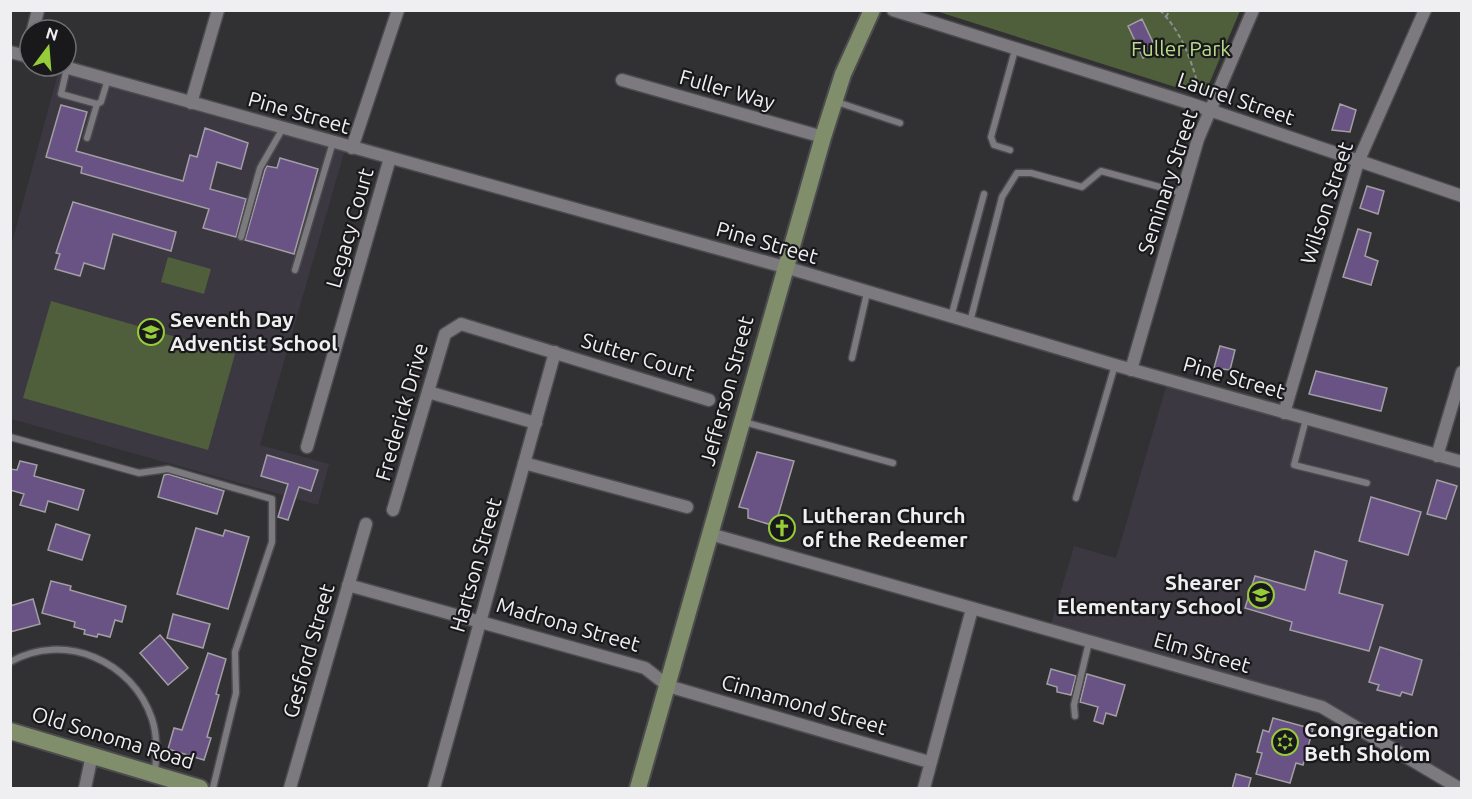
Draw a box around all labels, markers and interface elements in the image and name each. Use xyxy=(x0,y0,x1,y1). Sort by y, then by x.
north arrow xyxy=(18,18,78,78)
text: N xyxy=(44,23,60,44)
park label: Fuller Park xyxy=(1131,36,1231,60)
street label: Fuller Way xyxy=(677,64,778,114)
street label: Laurel Street xyxy=(1175,67,1298,129)
street label: Pine Street xyxy=(246,86,353,138)
street label: Seminary Street xyxy=(1132,106,1202,257)
street label: Wilson Street xyxy=(1295,138,1357,267)
street label: Legacy Court xyxy=(320,165,378,290)
street label: Pine Street xyxy=(714,216,821,268)
place label: Seventh Day Adventist School xyxy=(170,307,338,355)
street label: Jefferson Street xyxy=(694,313,758,468)
school or university icon: Seventh Day Adventist School xyxy=(136,317,166,347)
street label: Sutter Court xyxy=(579,327,698,385)
street label: Frederick Drive xyxy=(370,340,432,483)
street label: Pine Street xyxy=(1181,351,1288,403)
street label: Hartson Street xyxy=(444,495,506,635)
place label: Lutheran Church of the Redeemer xyxy=(802,503,968,551)
church icon: Lutheran Church of the Redeemer xyxy=(767,513,797,543)
place label: Shearer Elementary School xyxy=(1057,570,1242,618)
school or university icon: Shearer Elementary School xyxy=(1246,580,1276,610)
street label: Gesford Street xyxy=(277,581,339,721)
street label: Madrona Street xyxy=(494,592,643,656)
street label: Elm Street xyxy=(1151,627,1253,677)
street label: Cinnamond Street xyxy=(719,669,890,739)
street label: Old Sonoma Road xyxy=(29,701,197,773)
place label: Congregation Beth Sholom xyxy=(1304,717,1439,765)
synagogue icon: Congregation Beth Sholom xyxy=(1270,727,1300,757)

